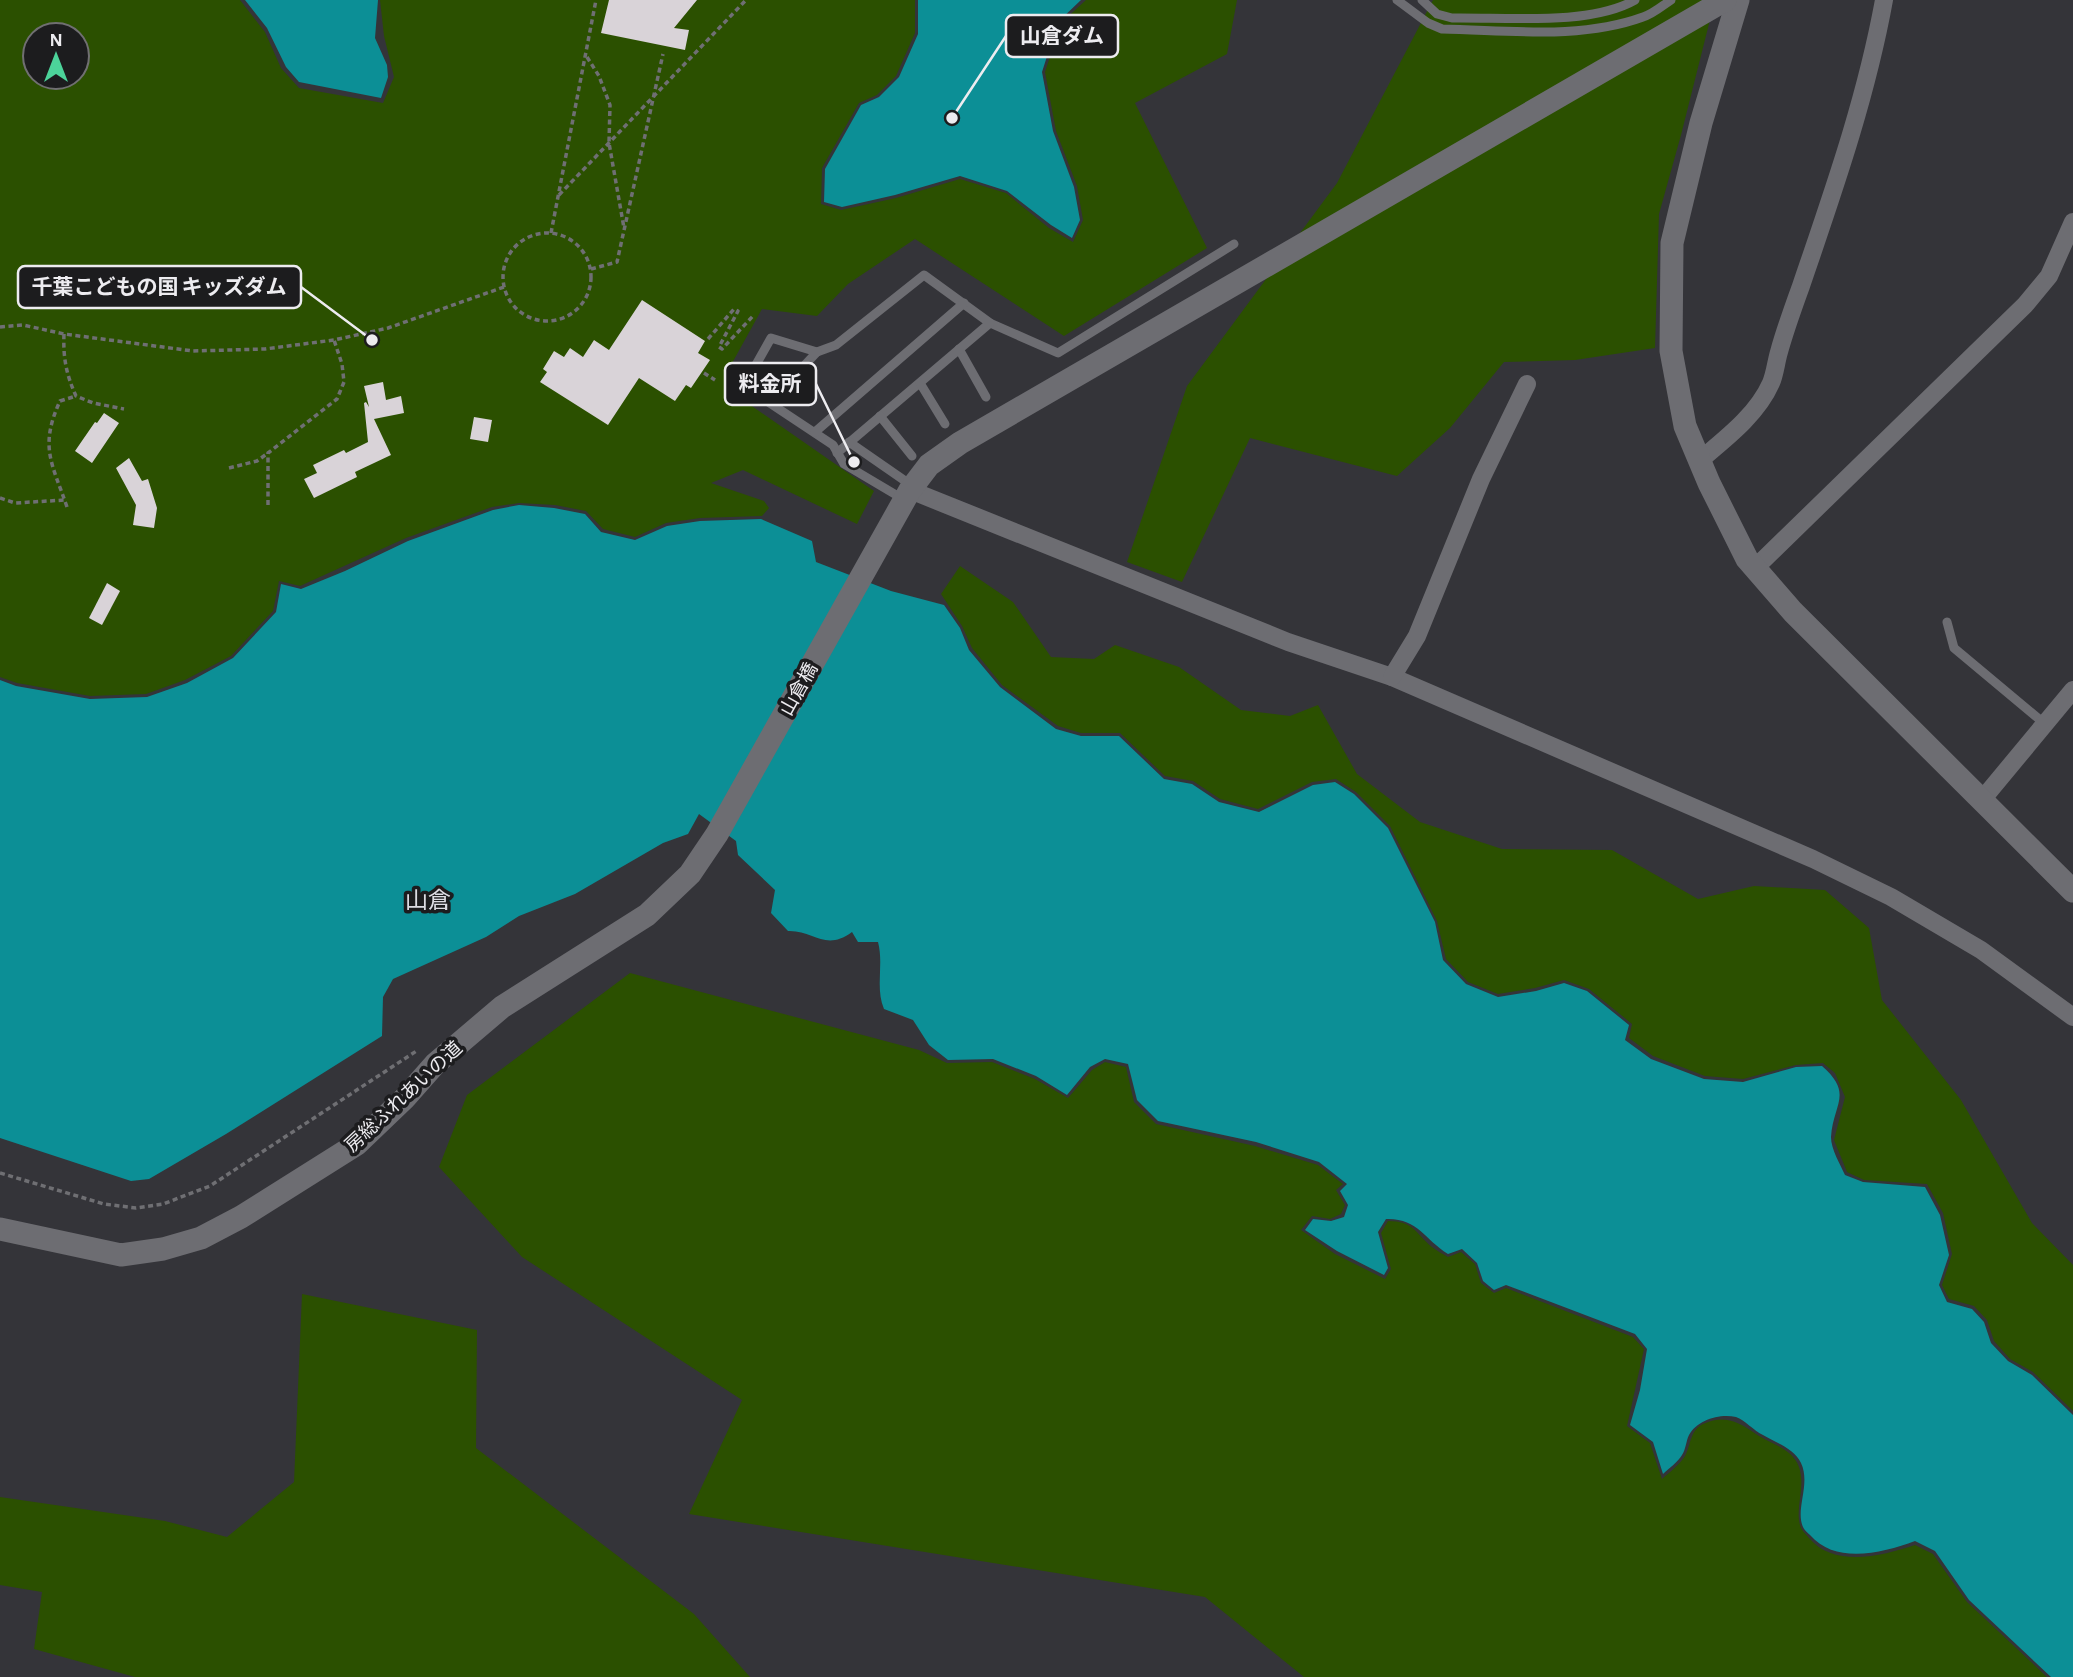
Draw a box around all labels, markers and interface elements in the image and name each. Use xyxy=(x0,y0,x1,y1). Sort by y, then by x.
callout: 山倉ダム xyxy=(1006,15,1118,57)
north arrow xyxy=(21,21,91,91)
text: 山倉ダム xyxy=(1020,24,1104,47)
text: N xyxy=(49,31,63,50)
callout: 千葉こどもの国 キッズダム xyxy=(18,266,301,308)
text: 千葉こどもの国 キッズダム xyxy=(31,275,287,298)
callout: 料金所 xyxy=(725,363,816,405)
text: 料金所 xyxy=(739,372,802,395)
street label: 山倉橋 xyxy=(776,660,821,719)
district label: 山倉 xyxy=(405,888,451,913)
street label: 房総ふれあいの道 xyxy=(341,1038,466,1156)

